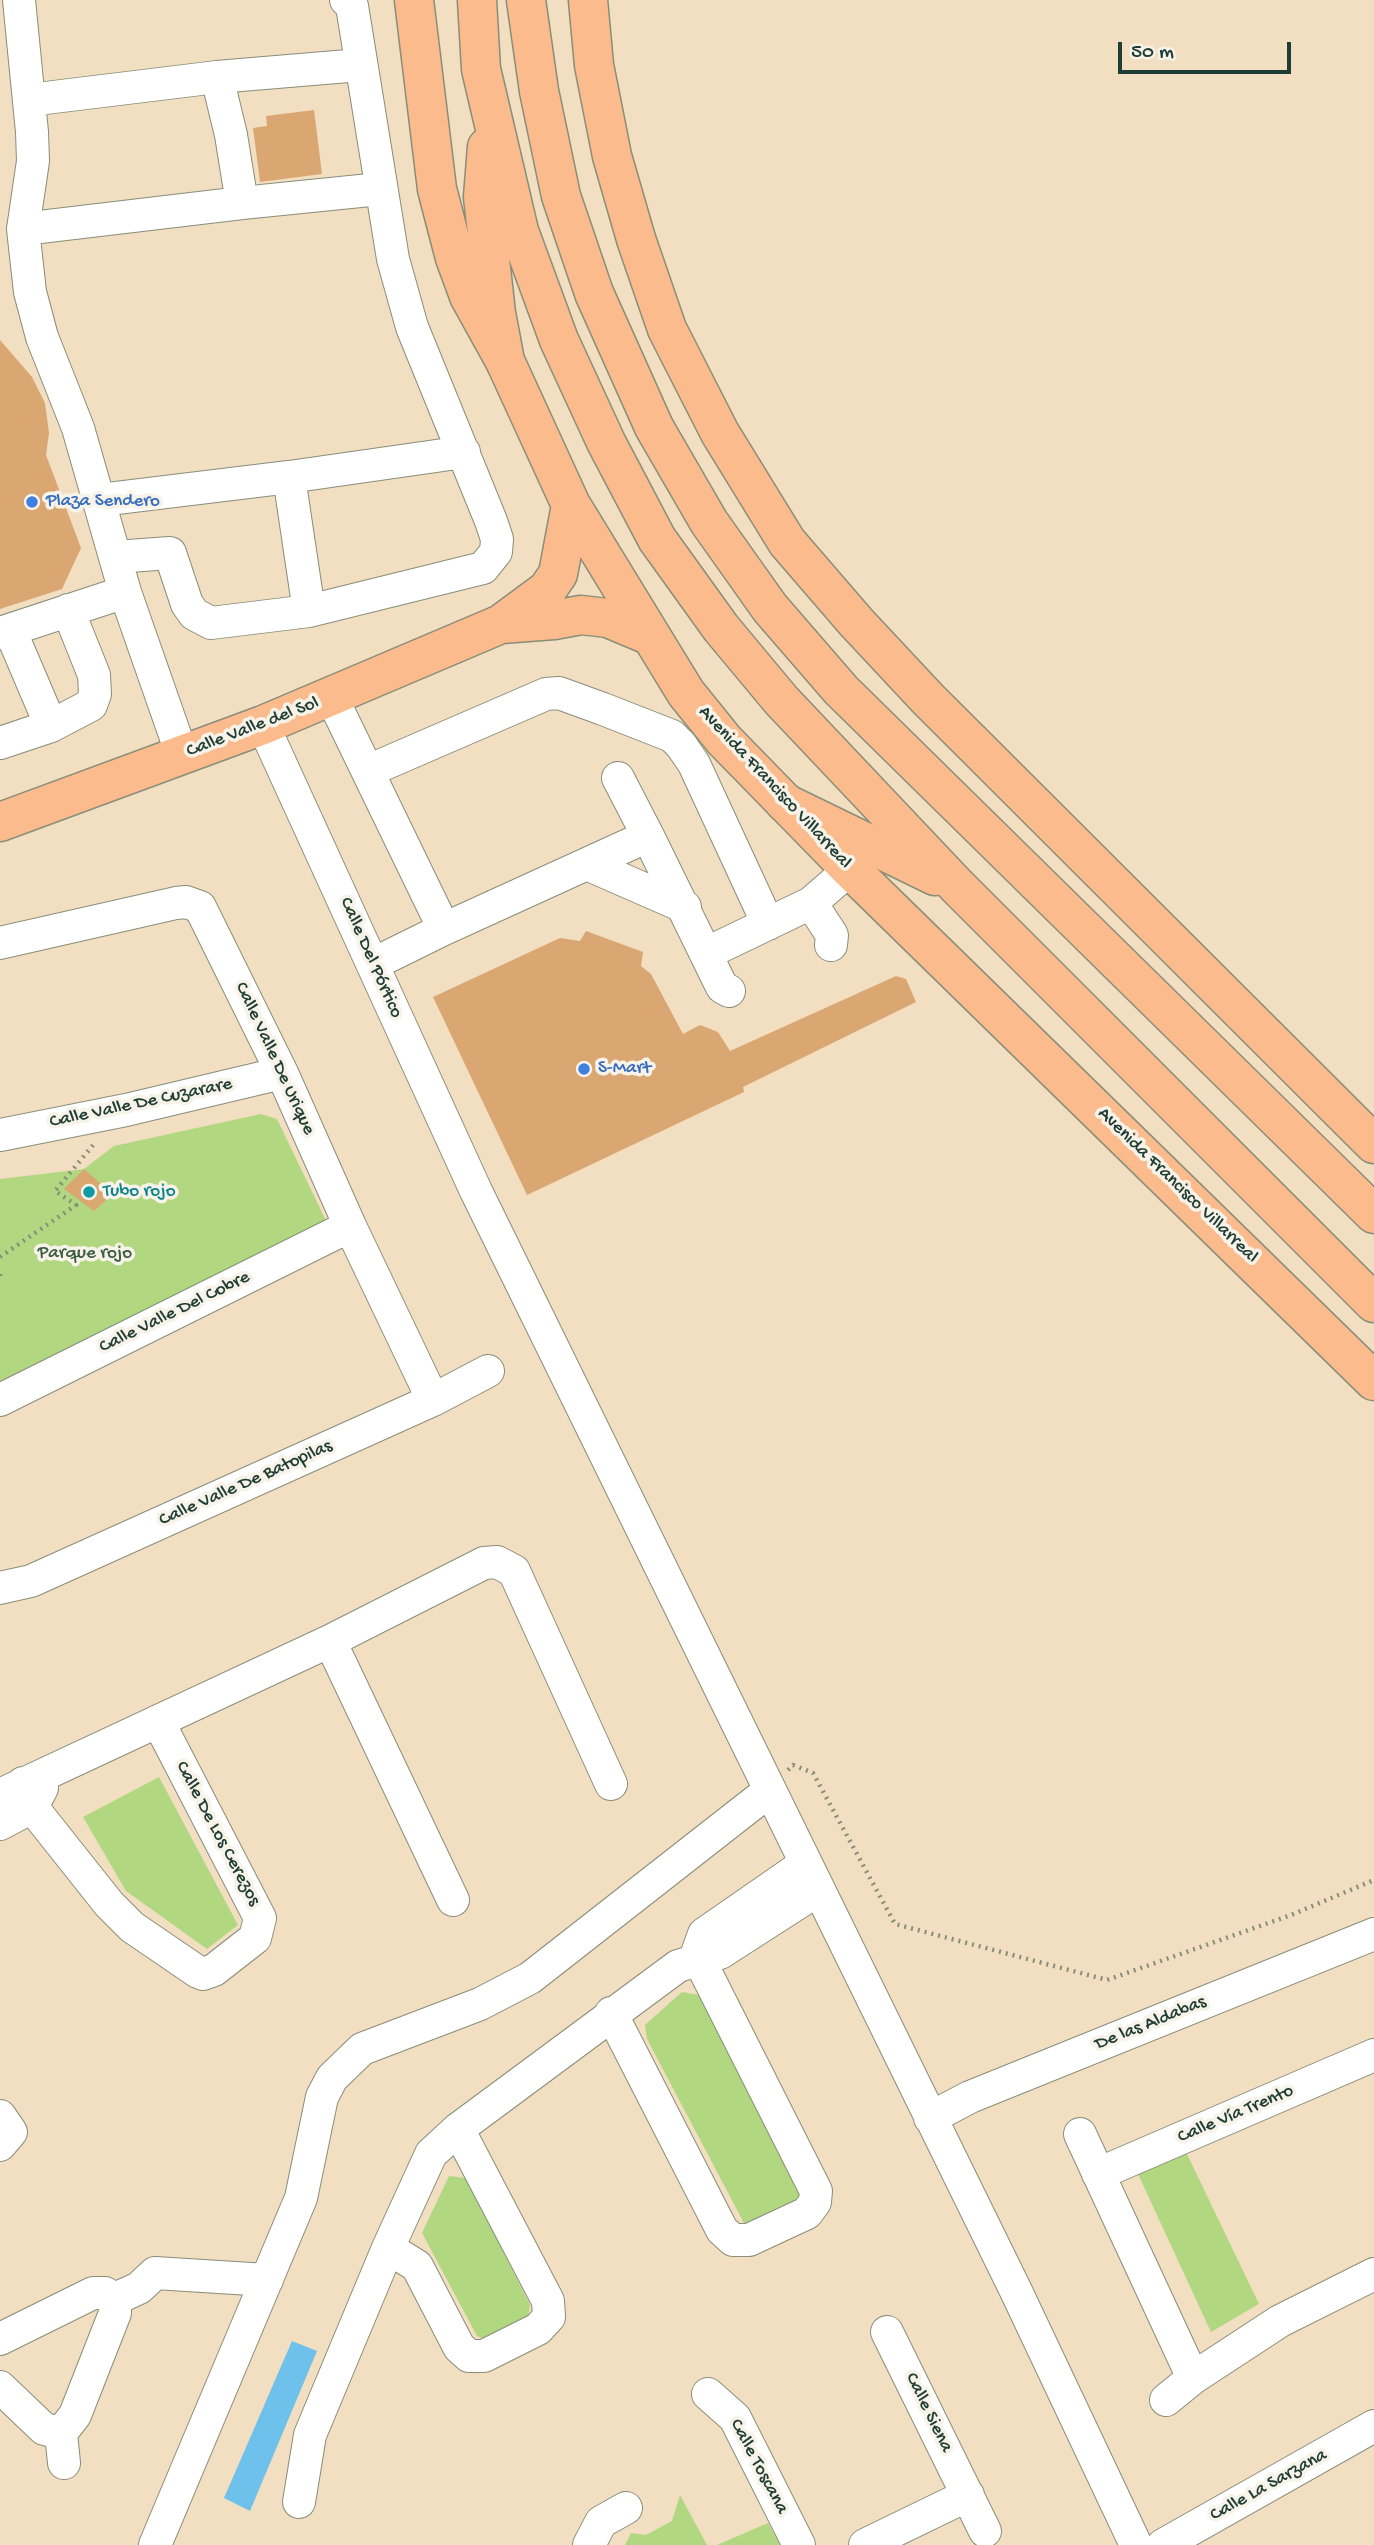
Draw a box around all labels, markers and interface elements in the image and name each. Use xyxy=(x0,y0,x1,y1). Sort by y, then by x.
scale bar xyxy=(1122,28,1295,72)
text: 50 m xyxy=(1131,41,1174,66)
place label: Plaza Sendero xyxy=(46,491,160,513)
marker: Plaza Sendero xyxy=(24,494,40,510)
street label: Calle Valle del Sol xyxy=(184,692,322,764)
street label: Avenida Francisco Villarreal xyxy=(692,702,856,874)
street label: Calle Del Pórtico xyxy=(333,894,407,1022)
street label: Calle Valle De Urique xyxy=(229,979,319,1139)
place label: S-Mart xyxy=(598,1058,651,1080)
marker: S-Mart xyxy=(576,1061,592,1077)
street label: Calle Valle De Cuzarare xyxy=(48,1074,234,1134)
street label: Avenida Francisco Villarreal xyxy=(1092,1103,1262,1269)
place label: Tubo rojo xyxy=(103,1181,176,1203)
marker: Tubo rojo xyxy=(81,1184,97,1200)
park label: Parque rojo xyxy=(38,1243,132,1265)
street label: Calle Valle Del Cobre xyxy=(96,1267,254,1359)
street label: Calle Valle De Batopilas xyxy=(156,1436,336,1532)
street label: Calle De Los Cerezos xyxy=(169,1758,265,1910)
street label: De las Aldabas xyxy=(1092,1991,1210,2057)
street label: Calle Vía Trento xyxy=(1175,2080,1297,2150)
street label: Calle Siena xyxy=(899,2369,957,2457)
street label: Calle Toscana xyxy=(723,2416,793,2518)
street label: Calle La Sarzana xyxy=(1207,2444,1331,2528)

